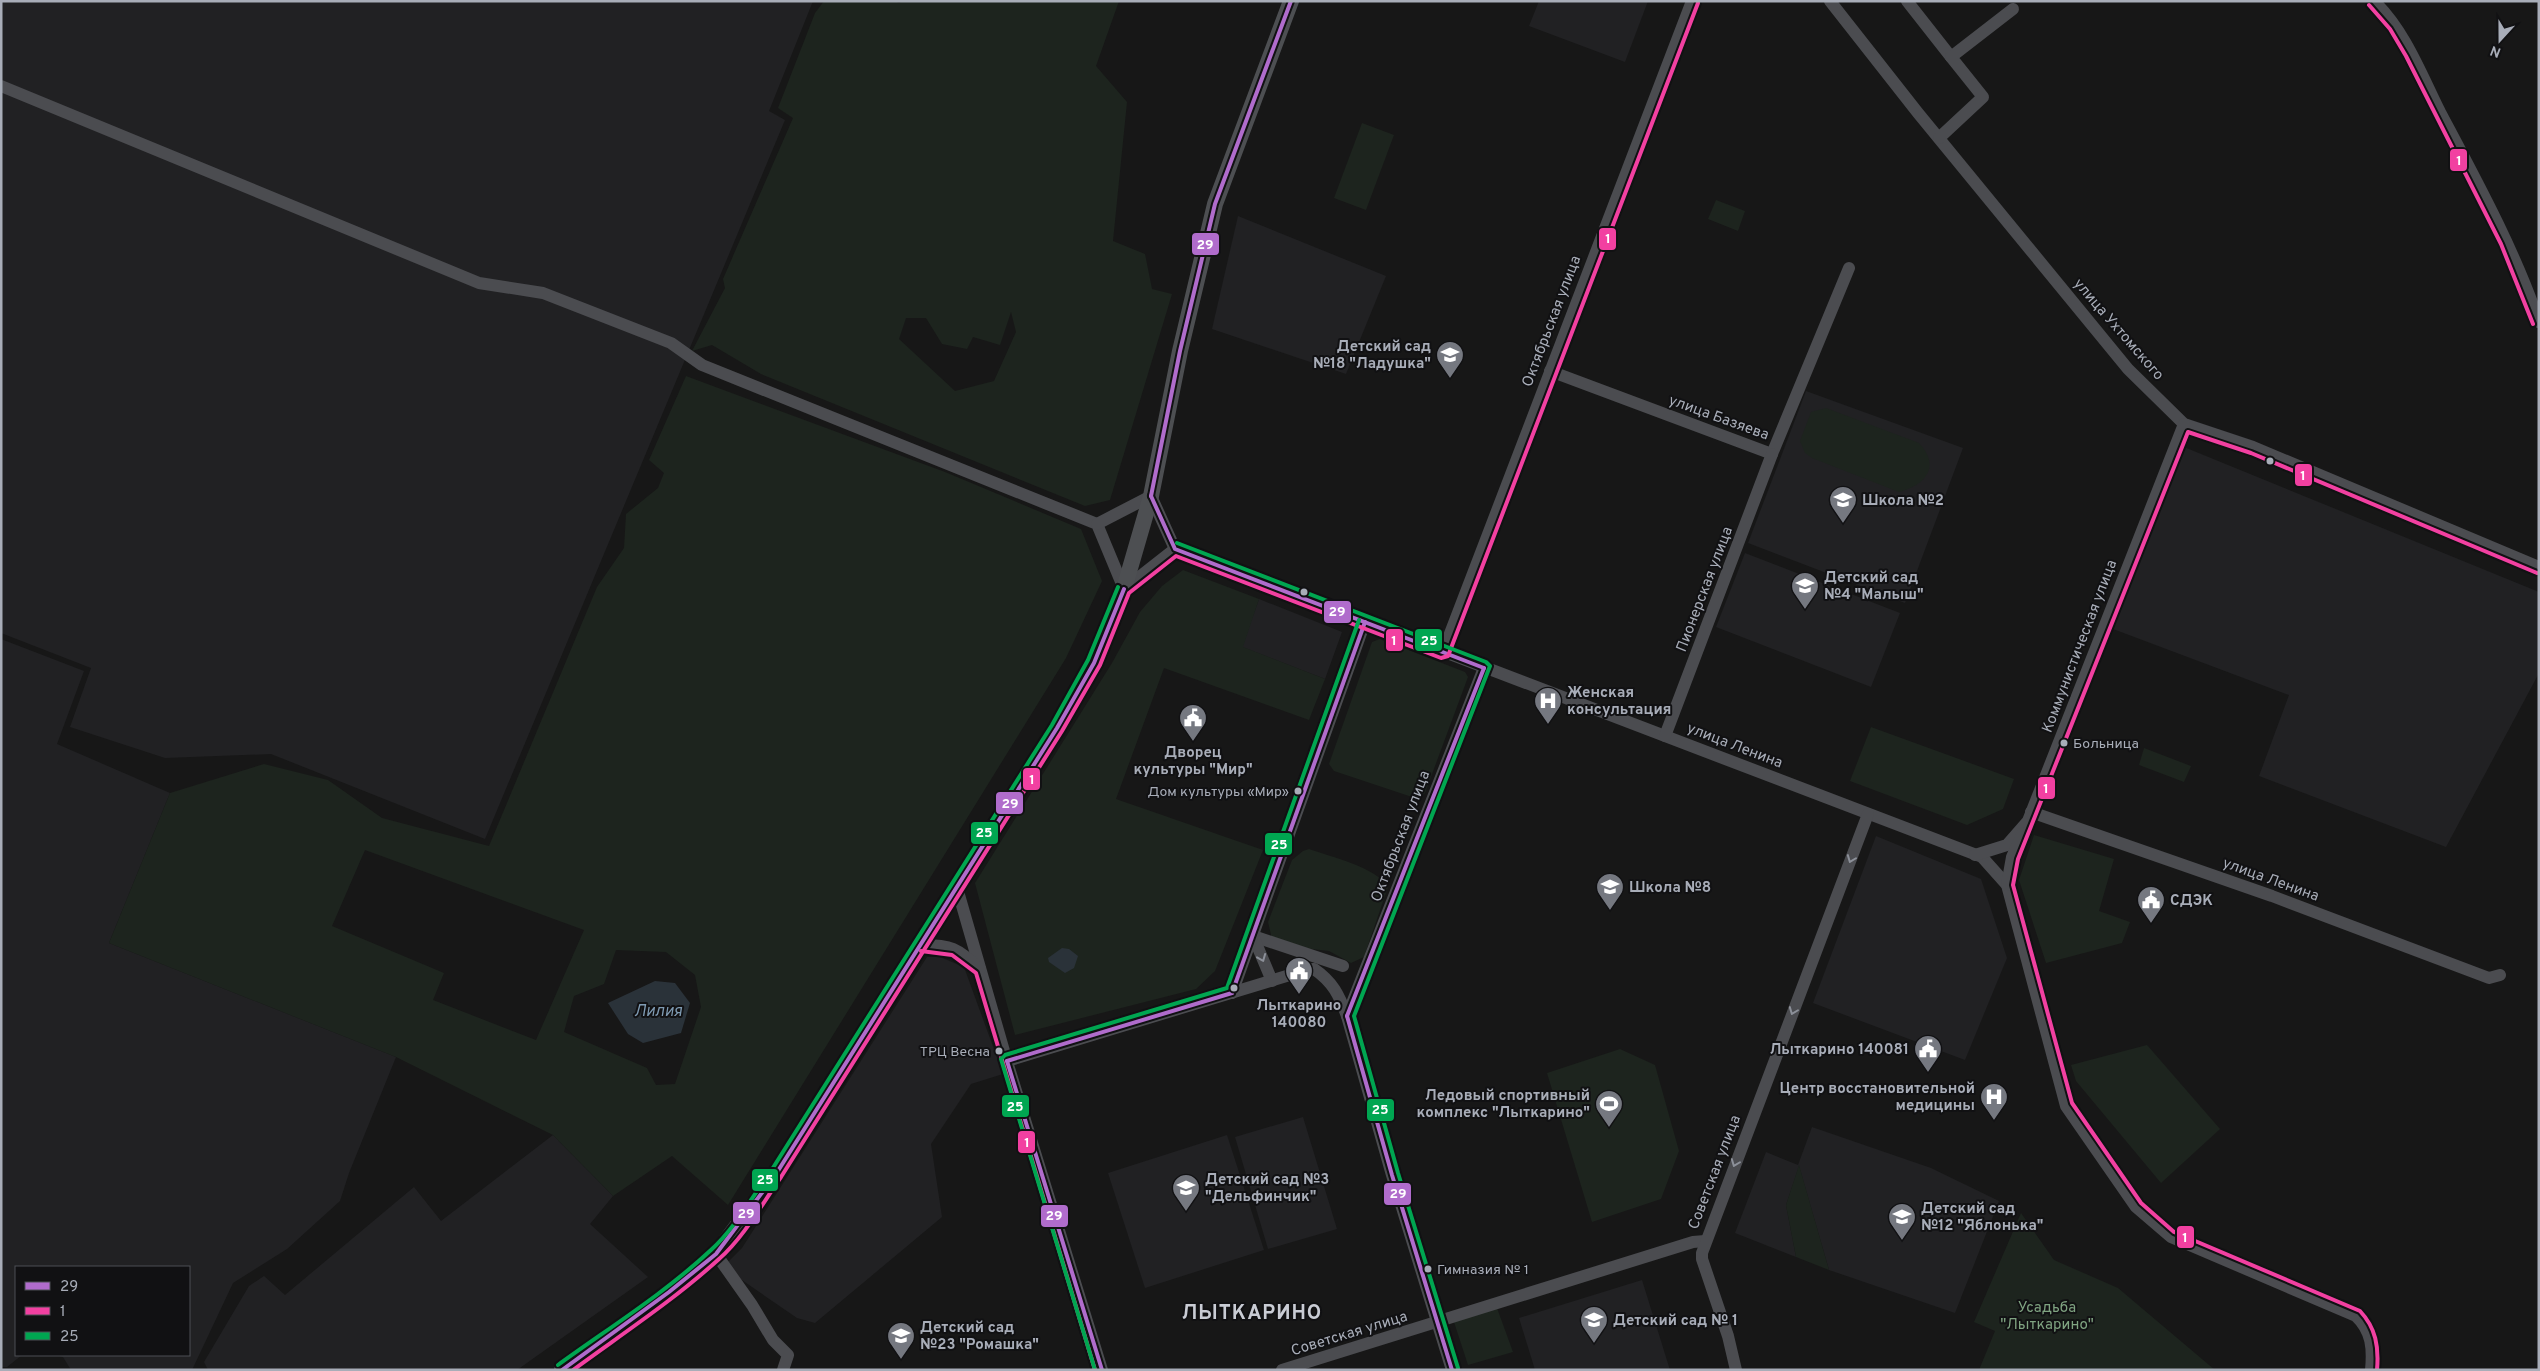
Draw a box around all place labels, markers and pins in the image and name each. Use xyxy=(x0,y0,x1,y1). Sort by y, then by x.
place label: Детский сад №18 "Ладушка" xyxy=(1313,338,1431,374)
school or university icon: Детский сад №18 "Ладушка" xyxy=(1435,340,1465,379)
unlabelled marker xyxy=(2265,456,2275,466)
school or university icon: Школа №2 xyxy=(1828,485,1858,524)
place label: Школа №2 xyxy=(1862,492,1944,511)
place label: Детский сад №4 "Малыш" xyxy=(1824,569,1924,605)
school or university icon: Детский сад №4 "Малыш" xyxy=(1790,571,1820,610)
unlabelled marker xyxy=(1299,587,1309,597)
place label: Женская консультация xyxy=(1567,684,1671,720)
hospital icon: Женская консультация xyxy=(1533,686,1563,725)
public building icon: Дворец культуры "Мир" xyxy=(1178,703,1208,742)
place label: Больница xyxy=(2073,736,2139,753)
marker: Больница xyxy=(2059,738,2069,748)
place label: Дворец культуры "Мир" xyxy=(1133,744,1253,780)
place label: Дом культуры «Мир» xyxy=(1147,784,1289,801)
marker: Дом культуры «Мир» xyxy=(1293,786,1303,796)
school or university icon: Школа №8 xyxy=(1595,872,1625,911)
place label: Школа №8 xyxy=(1629,879,1711,898)
public building icon: СДЭК xyxy=(2136,885,2166,924)
place label: СДЭК xyxy=(2170,892,2213,911)
public building icon: Лыткарино 140080 xyxy=(1284,956,1314,995)
unlabelled marker xyxy=(1229,983,1239,993)
place label: Лыткарино 140080 xyxy=(1257,997,1341,1033)
public building icon: Лыткарино 140081 xyxy=(1913,1034,1943,1073)
place label: Лыткарино 140081 xyxy=(1770,1041,1909,1060)
place label: ТРЦ Весна xyxy=(920,1044,990,1061)
marker: ТРЦ Весна xyxy=(994,1046,1004,1056)
place label: Центр восстановительной медицины xyxy=(1779,1080,1975,1116)
hospital icon: Центр восстановительной медицины xyxy=(1979,1082,2009,1121)
place label: Ледовый спортивный комплекс "Лыткарино" xyxy=(1417,1087,1590,1123)
sports icon: Ледовый спортивный комплекс "Лыткарино" xyxy=(1594,1089,1624,1128)
place label: Детский сад №3 "Дельфинчик" xyxy=(1205,1171,1329,1207)
school or university icon: Детский сад №3 "Дельфинчик" xyxy=(1171,1173,1201,1212)
place label: Детский сад №12 "Яблонька" xyxy=(1921,1200,2043,1236)
school or university icon: Детский сад №12 "Яблонька" xyxy=(1887,1202,1917,1241)
place label: Гимназия № 1 xyxy=(1437,1262,1529,1279)
marker: Гимназия № 1 xyxy=(1423,1264,1433,1274)
school or university icon: Детский сад № 1 xyxy=(1579,1305,1609,1344)
place label: Детский сад № 1 xyxy=(1613,1312,1738,1331)
place label: Детский сад №23 "Ромашка" xyxy=(920,1319,1039,1355)
school or university icon: Детский сад №23 "Ромашка" xyxy=(886,1321,916,1360)

